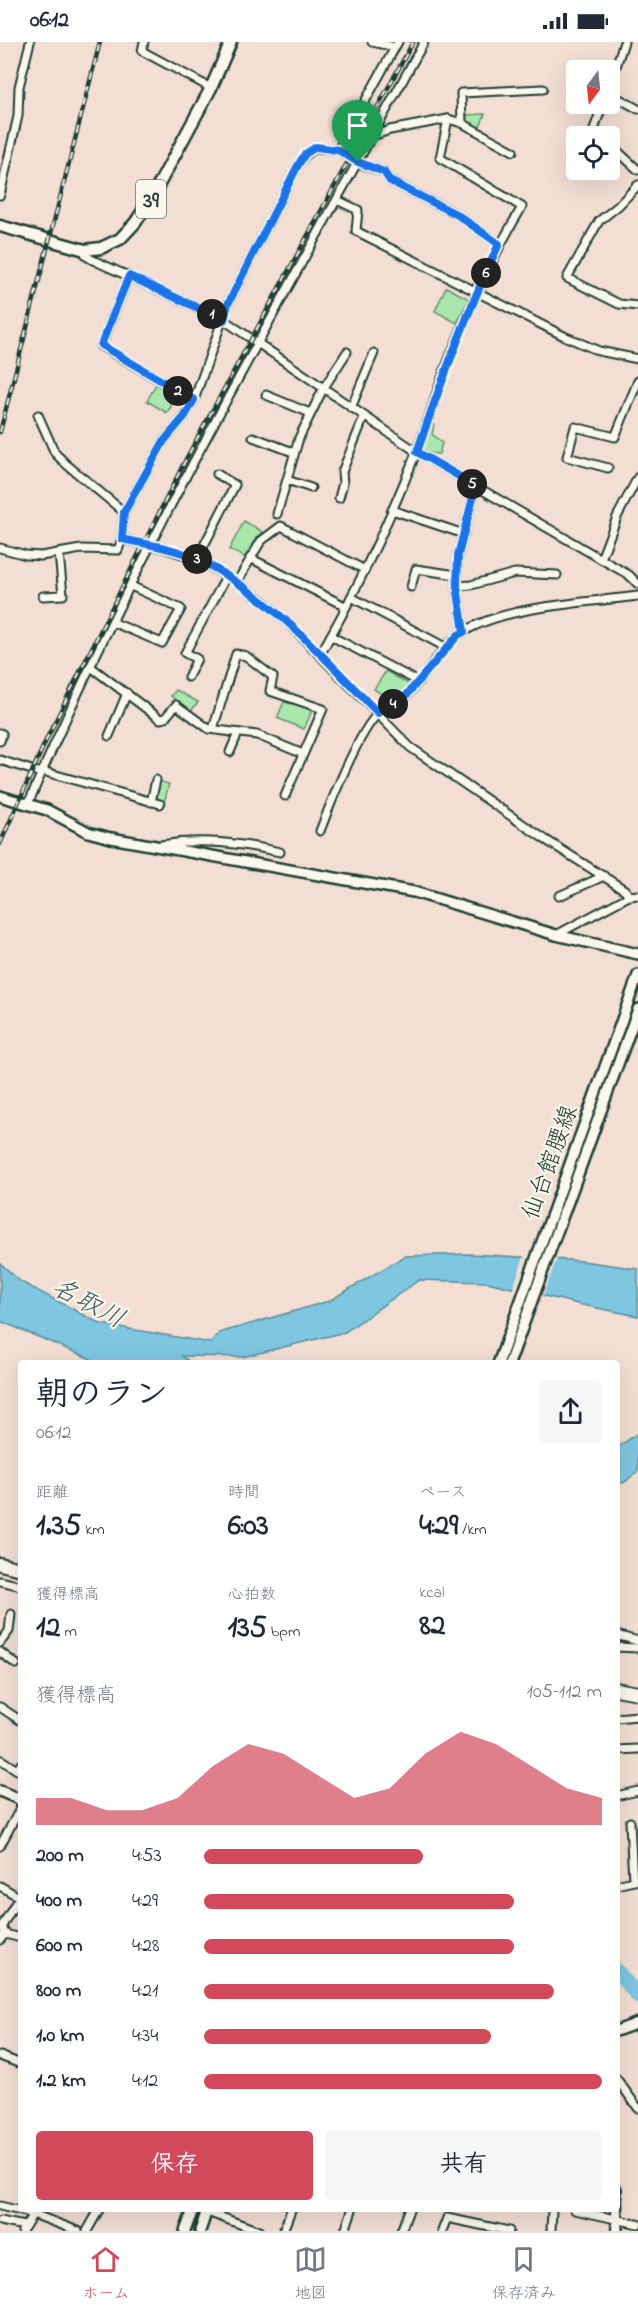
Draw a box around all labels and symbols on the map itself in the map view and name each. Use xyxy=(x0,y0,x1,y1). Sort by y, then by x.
north arrow xyxy=(566,60,620,114)
pin xyxy=(332,100,383,162)
road number: 39 xyxy=(136,180,166,218)
pin: 6 xyxy=(471,258,501,288)
pin: 1 xyxy=(197,299,227,329)
pin: 2 xyxy=(163,376,193,406)
pin: 5 xyxy=(457,469,487,499)
pin: 3 xyxy=(182,544,212,574)
pin: 4 xyxy=(378,689,408,719)
street label: 仙台館腰線 xyxy=(514,1100,588,1225)
water label: 名取川 xyxy=(44,1270,131,1340)

